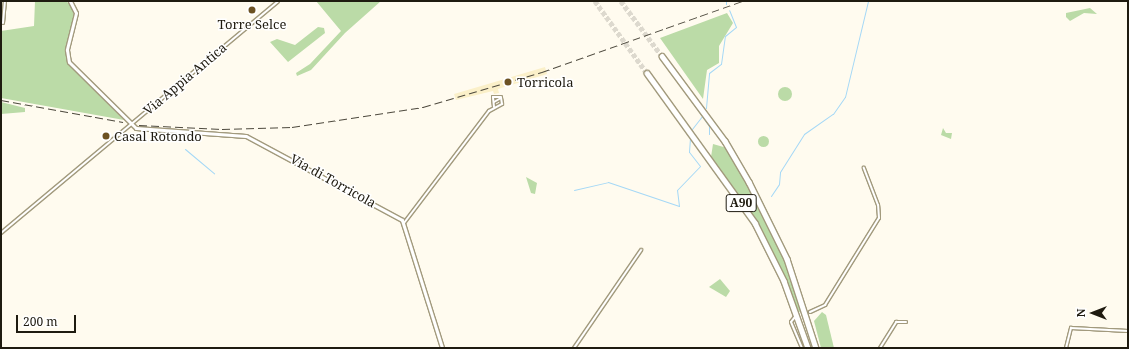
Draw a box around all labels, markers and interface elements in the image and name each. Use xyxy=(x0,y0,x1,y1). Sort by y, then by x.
marker: Torre Selce xyxy=(247,5,257,15)
place label: Torre Selce xyxy=(218,16,286,32)
street label: Via Appia Antica xyxy=(140,40,230,118)
place label: Torricola xyxy=(517,74,573,90)
marker: Torricola xyxy=(502,76,514,88)
place label: Casal Rotondo xyxy=(114,128,202,144)
marker: Casal Rotondo xyxy=(101,131,111,141)
street label: Via di Torricola xyxy=(287,151,379,211)
road number: A90 xyxy=(725,193,757,213)
north arrow xyxy=(1073,293,1113,333)
scale bar xyxy=(18,307,78,333)
text: N xyxy=(1073,309,1088,317)
text: 200 m xyxy=(23,313,58,330)

